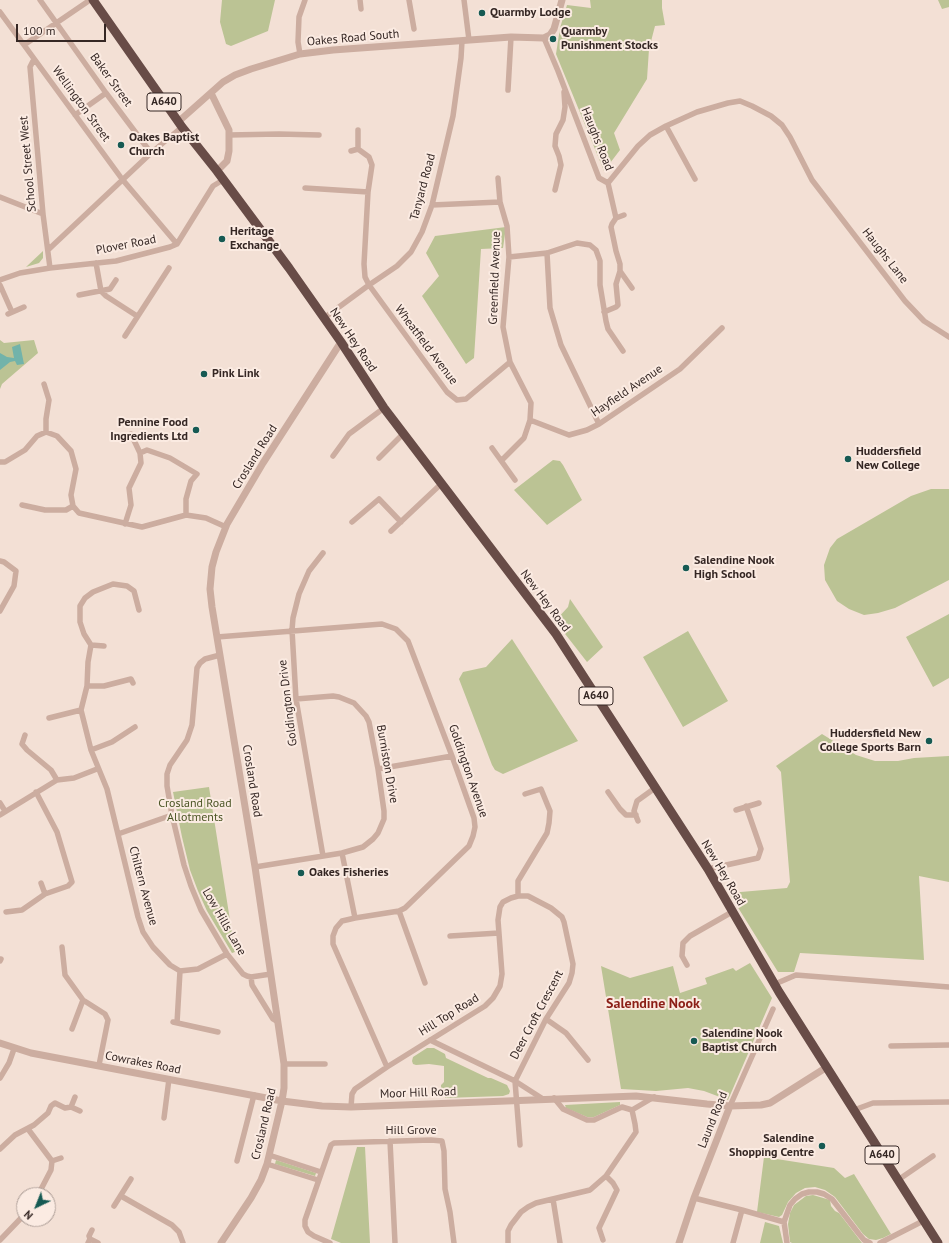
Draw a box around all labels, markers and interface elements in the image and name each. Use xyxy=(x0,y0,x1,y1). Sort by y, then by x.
place label: Quarmby Lodge xyxy=(490,6,571,20)
marker: Quarmby Lodge xyxy=(477,8,487,18)
scale bar xyxy=(18,16,108,42)
text: 100 m xyxy=(23,23,56,38)
place label: Quarmby Punishment Stocks xyxy=(561,25,658,53)
street label: Oakes Road South xyxy=(306,27,400,49)
marker: Quarmby Punishment Stocks xyxy=(548,34,558,44)
street label: Baker Street xyxy=(87,50,135,110)
street label: Wellington Street xyxy=(49,64,113,144)
road number: A640 xyxy=(147,93,181,111)
street label: Haughs Road xyxy=(578,105,616,173)
street label: School Street West xyxy=(17,115,39,213)
place label: Oakes Baptist Church xyxy=(129,131,199,159)
marker: Oakes Baptist Church xyxy=(116,140,126,150)
street label: Tanyard Road xyxy=(407,152,439,222)
place label: Heritage Exchange xyxy=(230,225,279,253)
street label: Haughs Lane xyxy=(859,225,911,287)
street label: Greenfield Avenue xyxy=(486,231,504,325)
street label: Plover Road xyxy=(95,232,157,258)
marker: Heritage Exchange xyxy=(217,234,227,244)
street label: Wheatfield Avenue xyxy=(391,302,461,388)
street label: New Hey Road xyxy=(326,305,380,375)
street label: Hayfield Avenue xyxy=(589,362,665,420)
place label: Pink Link xyxy=(212,367,259,381)
marker: Pink Link xyxy=(199,369,209,379)
place label: Pennine Food Ingredients Ltd xyxy=(110,416,188,444)
street label: Crosland Road xyxy=(229,422,281,492)
marker: Pennine Food Ingredients Ltd xyxy=(191,425,201,435)
place label: Huddersfield New College xyxy=(856,445,921,473)
marker: Huddersfield New College xyxy=(843,454,853,464)
place label: Salendine Nook High School xyxy=(694,554,775,582)
marker: Salendine Nook High School xyxy=(681,563,691,573)
street label: New Hey Road xyxy=(517,567,573,635)
street label: Goldington Drive xyxy=(276,659,300,747)
road number: A640 xyxy=(579,687,613,705)
street label: Goldington Avenue xyxy=(445,723,491,819)
street label: Burniston Drive xyxy=(373,724,401,804)
place label: Huddersfield New College Sports Barn xyxy=(820,727,921,755)
marker: Huddersfield New College Sports Barn xyxy=(924,736,934,746)
street label: Crosland Road xyxy=(239,744,265,818)
park label: Crosland Road Allotments xyxy=(158,797,232,825)
street label: New Hey Road xyxy=(698,838,748,908)
street label: Chiltern Avenue xyxy=(125,845,161,927)
place label: Oakes Fisheries xyxy=(309,866,389,880)
marker: Oakes Fisheries xyxy=(296,868,306,878)
street label: Low Hills Lane xyxy=(199,886,249,958)
street label: Deer Croft Crescent xyxy=(507,968,567,1062)
street label: Hill Top Road xyxy=(416,991,482,1039)
district label: Salendine Nook xyxy=(606,996,700,1012)
place label: Salendine Nook Baptist Church xyxy=(702,1027,783,1055)
marker: Salendine Nook Baptist Church xyxy=(689,1036,699,1046)
street label: Cowrakes Road xyxy=(104,1049,182,1077)
street label: Moor Hill Road xyxy=(380,1084,456,1102)
street label: Crosland Road xyxy=(249,1087,279,1161)
street label: Laund Road xyxy=(695,1089,731,1151)
street label: Hill Grove xyxy=(386,1124,436,1138)
place label: Salendine Shopping Centre xyxy=(729,1132,814,1160)
marker: Salendine Shopping Centre xyxy=(817,1141,827,1151)
road number: A640 xyxy=(865,1146,899,1164)
north arrow xyxy=(16,1187,56,1227)
text: N xyxy=(21,1207,36,1223)

